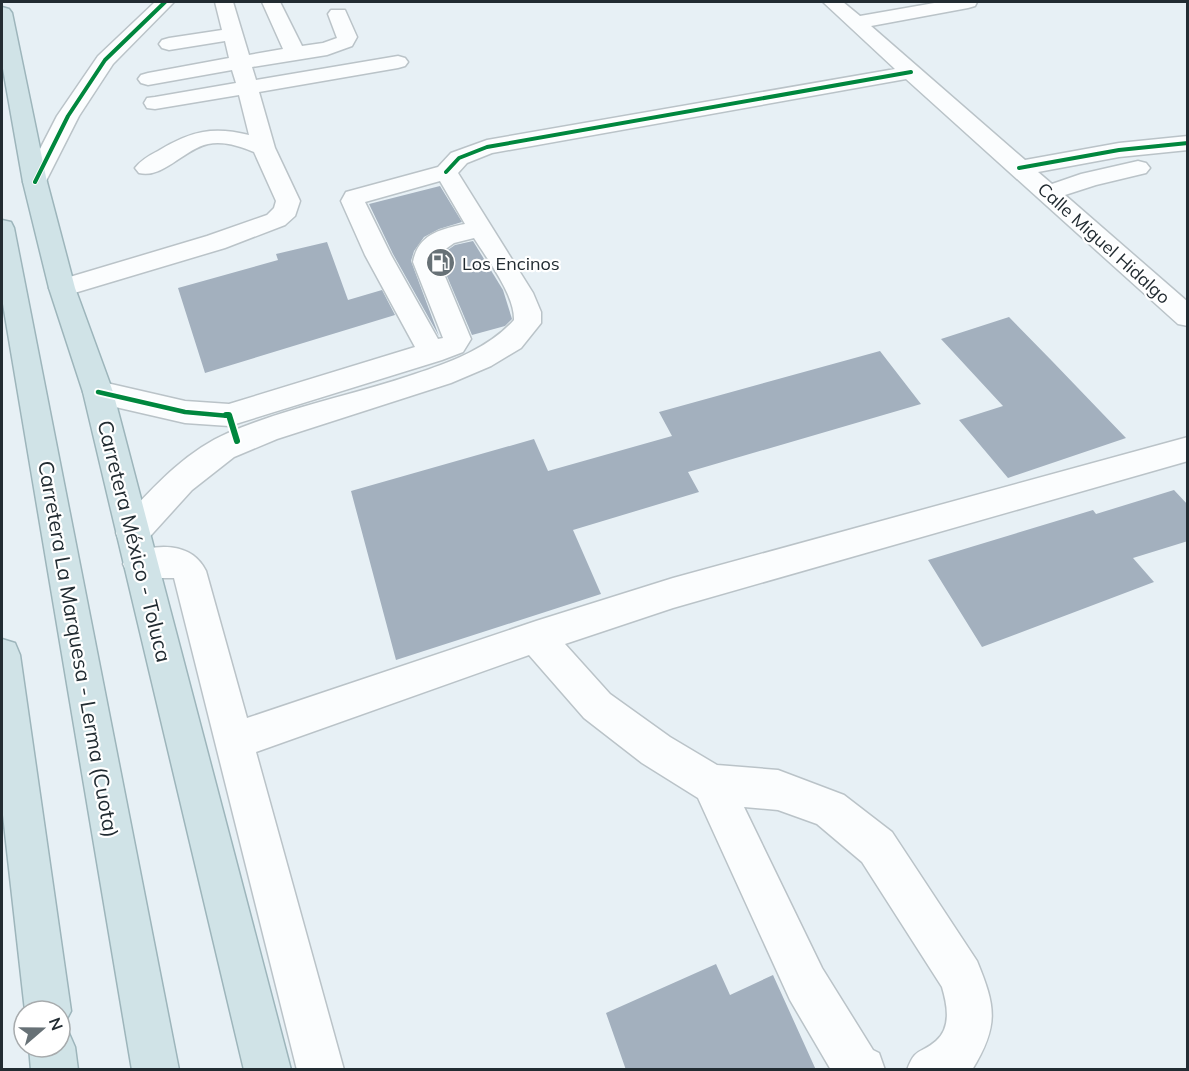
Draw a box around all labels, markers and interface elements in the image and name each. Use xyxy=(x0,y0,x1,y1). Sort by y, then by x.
street label: Calle Miguel Hidalgo xyxy=(1033,177,1175,309)
fuel station icon: Los Encinos xyxy=(425,247,457,279)
place label: Los Encinos xyxy=(462,252,560,275)
street label: Carretera México - Toluca xyxy=(92,417,178,665)
street label: Carretera La Marquesa - Lerma (Cuota) xyxy=(33,458,125,840)
north arrow xyxy=(12,999,72,1059)
text: N xyxy=(45,1015,68,1033)

